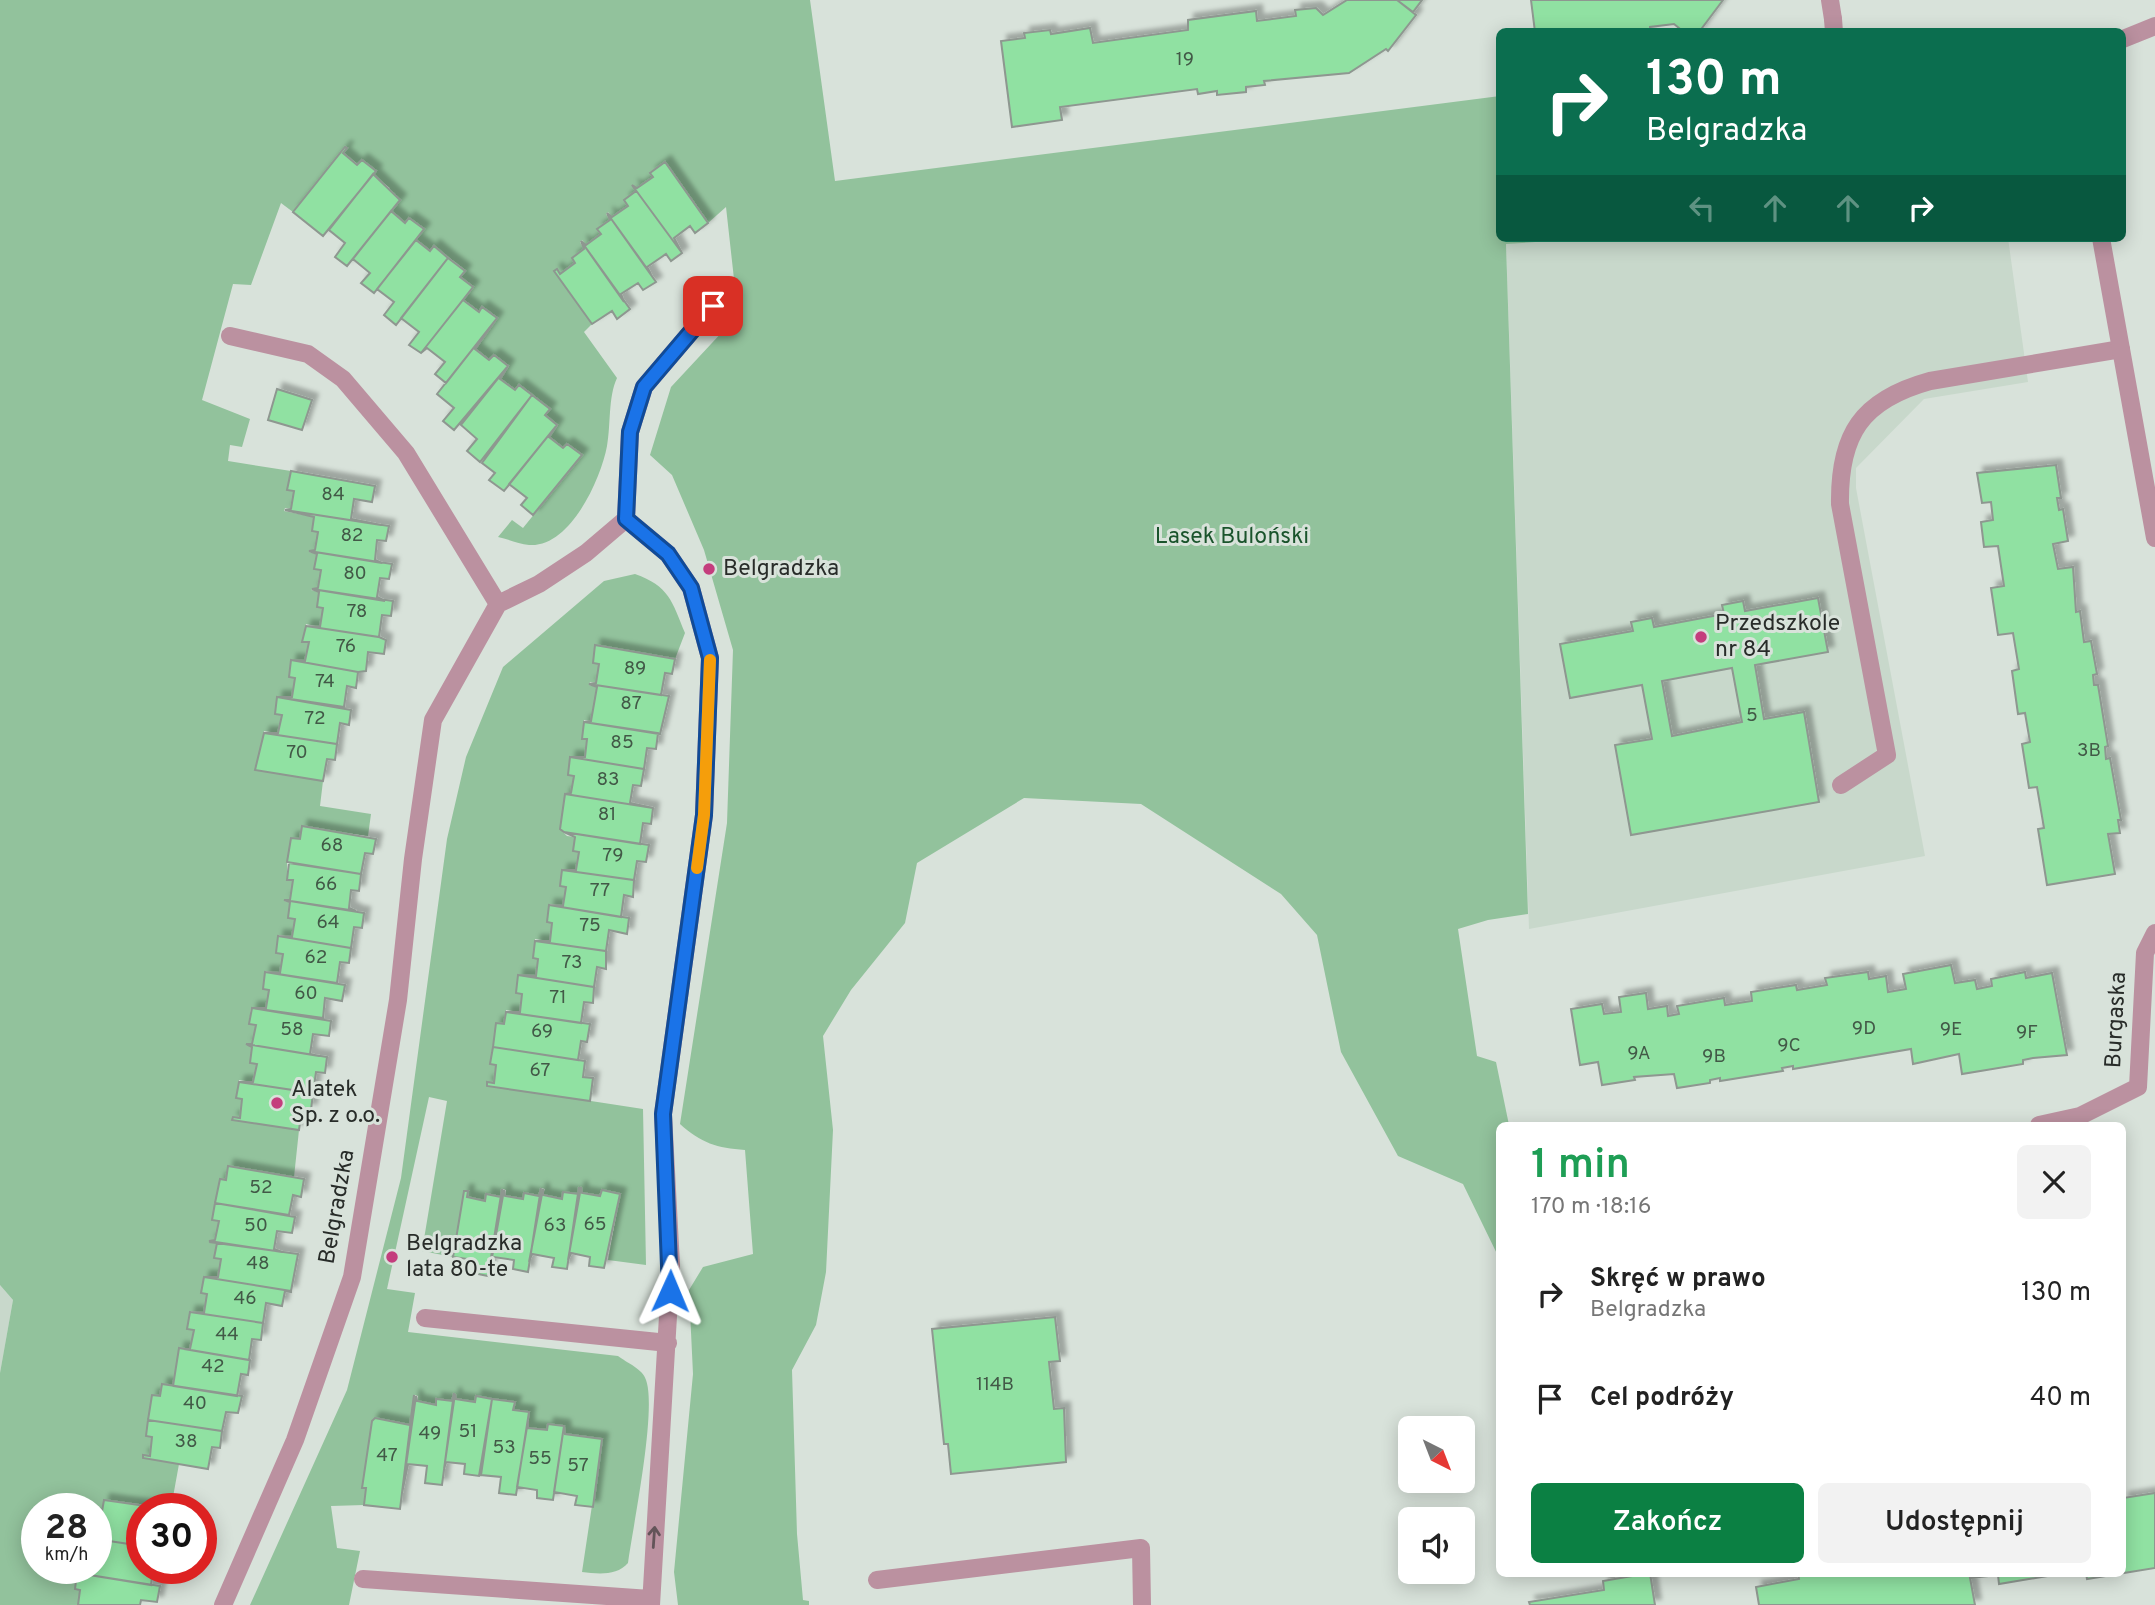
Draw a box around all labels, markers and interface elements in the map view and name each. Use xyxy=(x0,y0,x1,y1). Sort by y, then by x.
house number: 19 xyxy=(1176,48,1194,72)
text: 130 m xyxy=(1646,51,1782,113)
icon: right xyxy=(1531,56,1622,147)
text: Belgradzka xyxy=(1646,112,1807,152)
icon: left xyxy=(1683,189,1721,227)
icon: ahead xyxy=(1756,189,1794,227)
icon: ahead xyxy=(1829,189,1867,227)
icon: right xyxy=(1902,189,1940,227)
pin xyxy=(683,276,743,336)
icon: arrive xyxy=(694,287,732,325)
house number: 84 xyxy=(321,483,345,507)
park label: Lasek Buloński xyxy=(1155,523,1309,552)
house number: 82 xyxy=(341,524,363,548)
place label: Belgradzka xyxy=(723,555,839,584)
marker: Belgradzka xyxy=(701,561,717,577)
house number: 80 xyxy=(343,562,367,586)
house number: 78 xyxy=(347,600,367,624)
place label: Przedszkole nr 84 xyxy=(1715,610,1840,665)
marker: Przedszkole nr 84 xyxy=(1693,629,1709,645)
house number: 76 xyxy=(336,635,356,659)
house number: 89 xyxy=(624,657,646,681)
house number: 74 xyxy=(315,670,335,694)
house number: 87 xyxy=(620,692,642,716)
house number: 5 xyxy=(1746,704,1758,728)
house number: 72 xyxy=(304,707,326,731)
house number: 85 xyxy=(610,731,634,755)
house number: 3B xyxy=(2077,739,2101,763)
house number: 70 xyxy=(286,741,308,765)
house number: 83 xyxy=(596,768,620,792)
house number: 81 xyxy=(598,803,616,827)
house number: 68 xyxy=(321,834,343,858)
house number: 79 xyxy=(602,844,624,868)
house number: 66 xyxy=(315,873,337,897)
house number: 77 xyxy=(590,879,610,903)
house number: 64 xyxy=(316,911,340,935)
house number: 75 xyxy=(579,914,601,938)
house number: 62 xyxy=(305,946,327,970)
house number: 73 xyxy=(561,951,583,975)
street label: Burgaska xyxy=(2100,971,2134,1069)
house number: 60 xyxy=(294,982,318,1006)
house number: 71 xyxy=(549,986,567,1010)
house number: 9D xyxy=(1852,1017,1876,1041)
house number: 58 xyxy=(280,1018,304,1042)
house number: 9E xyxy=(1940,1018,1962,1042)
house number: 69 xyxy=(531,1020,553,1044)
house number: 9F xyxy=(2016,1021,2038,1045)
house number: 9C xyxy=(1777,1034,1801,1058)
house number: 9A xyxy=(1627,1042,1651,1066)
house number: 9B xyxy=(1702,1045,1726,1069)
house number: 67 xyxy=(530,1059,551,1083)
place label: Alatek Sp. z o.o. xyxy=(291,1076,380,1131)
marker: Alatek Sp. z o.o. xyxy=(269,1095,285,1111)
text: 1 min xyxy=(1531,1140,1630,1193)
button: close xyxy=(2017,1145,2091,1219)
street label: Belgradzka xyxy=(314,1147,362,1267)
house number: 52 xyxy=(249,1176,273,1200)
text: 170 m · 18:16 xyxy=(1531,1193,1651,1222)
house number: 65 xyxy=(583,1213,607,1237)
house number: 50 xyxy=(244,1214,268,1238)
house number: 63 xyxy=(544,1214,566,1238)
place label: Belgradzka lata 80-te xyxy=(406,1230,522,1285)
marker: Belgradzka lata 80-te xyxy=(384,1249,400,1265)
house number: 48 xyxy=(246,1252,270,1276)
position arrow xyxy=(633,1254,707,1328)
text: Skręć w prawo xyxy=(1590,1263,1766,1296)
icon: right xyxy=(1531,1275,1569,1313)
text: 130 m xyxy=(2021,1277,2091,1310)
house number: 46 xyxy=(233,1287,257,1311)
text: Belgradzka xyxy=(1590,1296,1706,1325)
house number: 44 xyxy=(215,1323,239,1347)
house number: 42 xyxy=(201,1355,225,1379)
house number: 114B xyxy=(976,1373,1014,1397)
icon: arrive xyxy=(1531,1380,1569,1418)
text: Cel podróży xyxy=(1590,1382,1734,1415)
text: 40 m xyxy=(2030,1382,2091,1415)
house number: 40 xyxy=(183,1392,207,1416)
north arrow xyxy=(1398,1416,1475,1493)
map controls xyxy=(1398,1416,1475,1584)
house number: 51 xyxy=(459,1420,477,1444)
house number: 49 xyxy=(419,1422,441,1446)
house number: 38 xyxy=(174,1430,198,1454)
house number: 53 xyxy=(492,1436,516,1460)
house number: 47 xyxy=(376,1444,398,1468)
house number: 55 xyxy=(528,1447,552,1471)
house number: 57 xyxy=(567,1454,589,1478)
button: Zakończ xyxy=(1531,1483,1804,1563)
button: Udostępnij xyxy=(1818,1483,2091,1563)
speed limit sign: 30 xyxy=(126,1493,217,1584)
text: 28 xyxy=(45,1507,88,1551)
button: sound xyxy=(1398,1507,1475,1584)
one-way arrow xyxy=(648,1526,661,1549)
text: km/h xyxy=(45,1544,88,1567)

